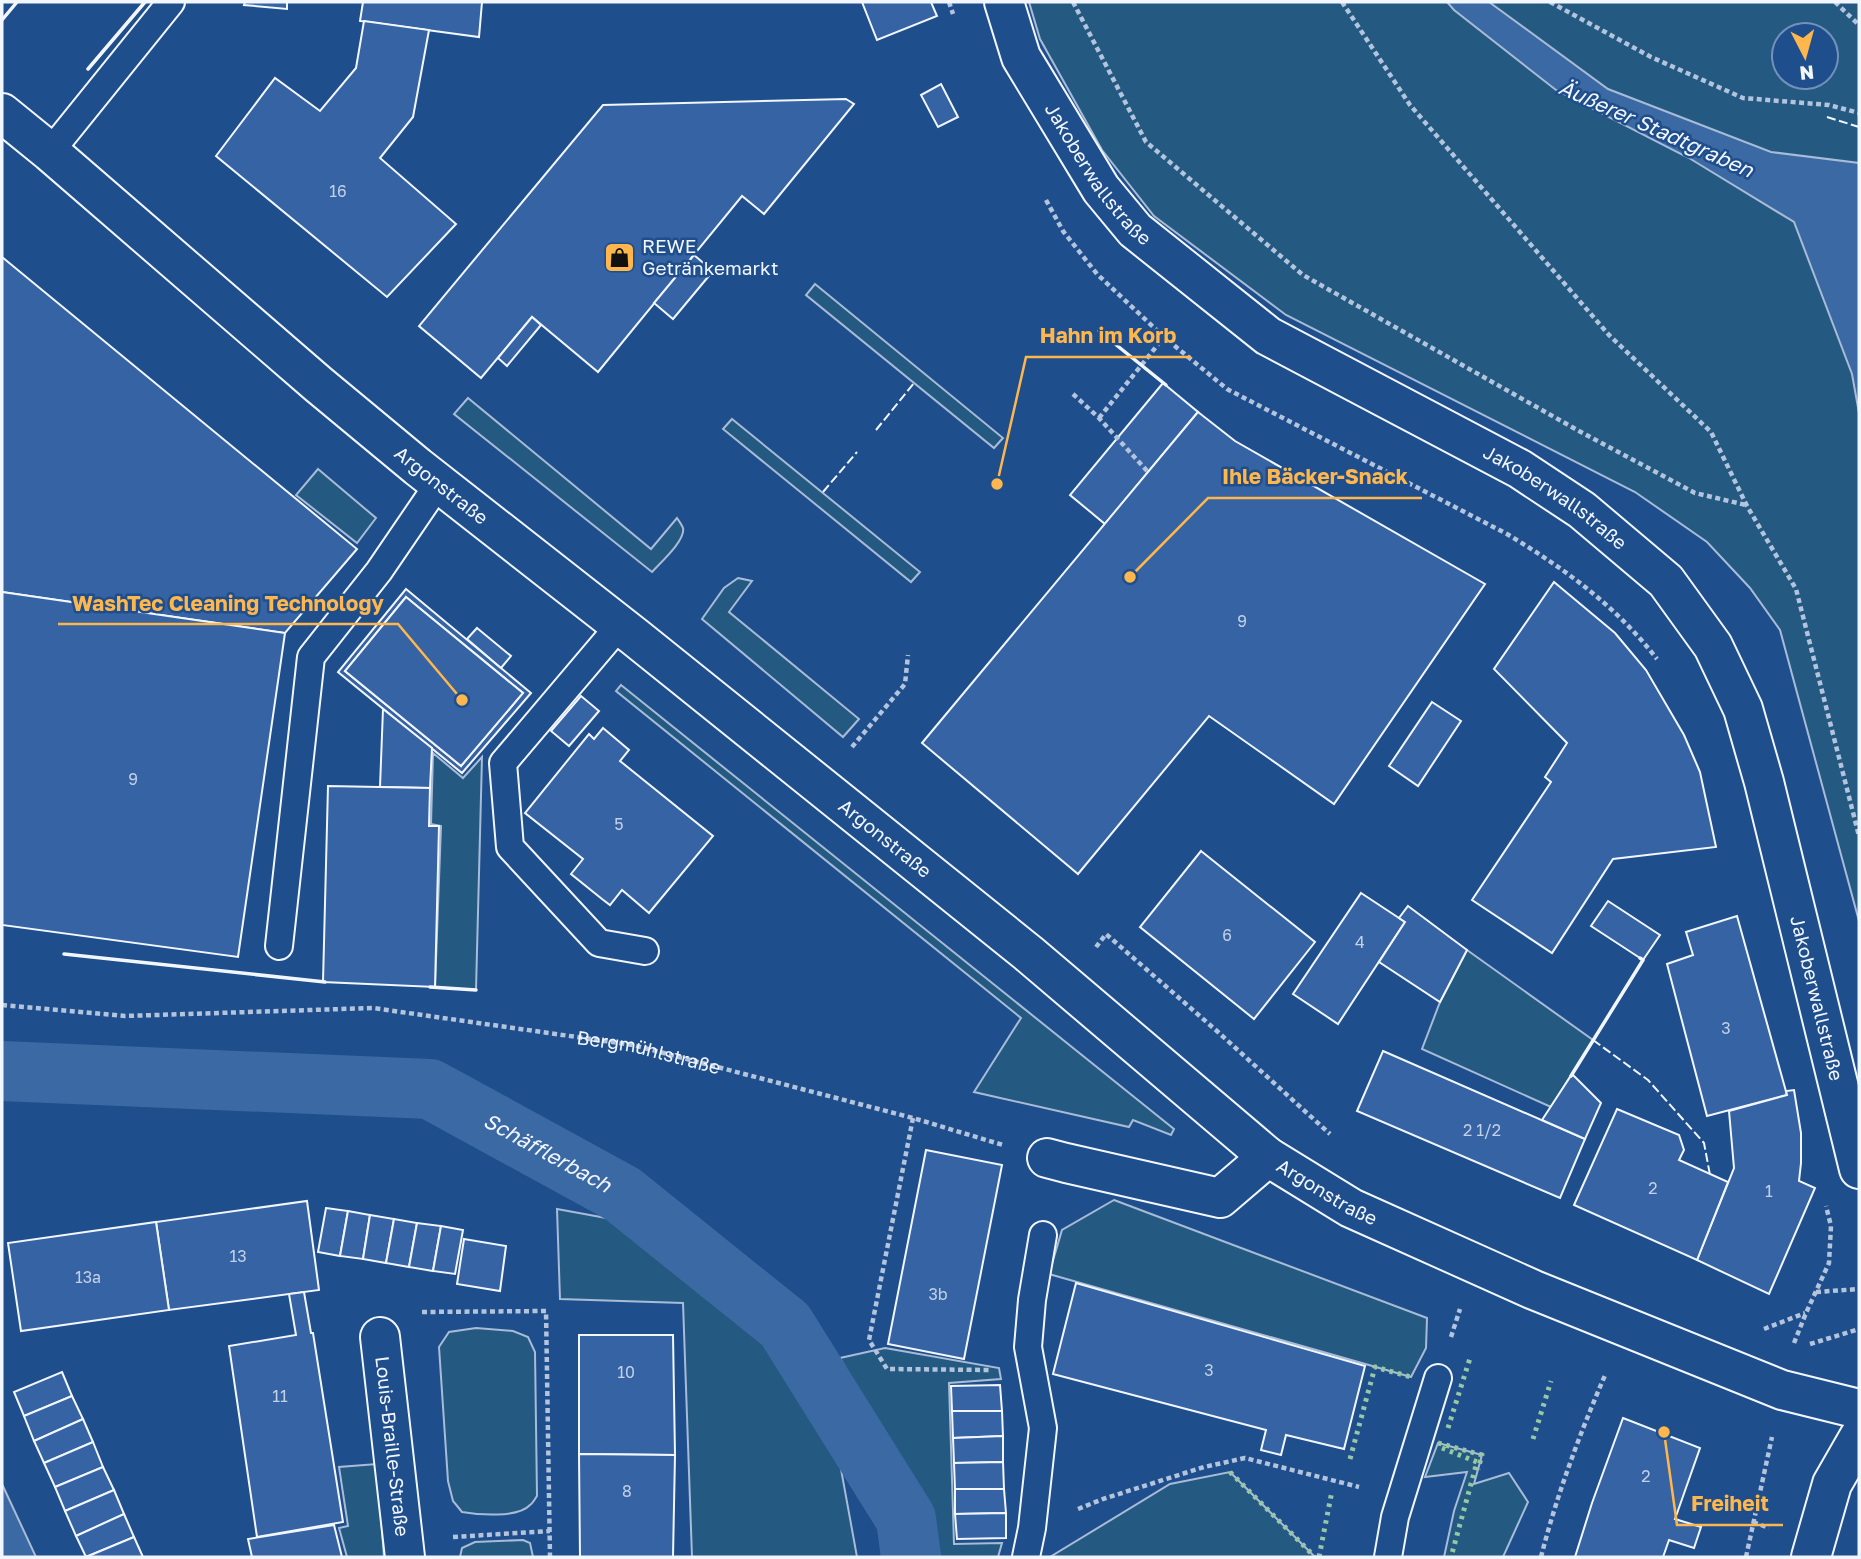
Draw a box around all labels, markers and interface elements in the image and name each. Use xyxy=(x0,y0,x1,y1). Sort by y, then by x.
north arrow xyxy=(1770,21,1840,91)
text: N xyxy=(1798,61,1815,86)
water label: Äußerer Stadtgraben xyxy=(1555,74,1758,183)
street label: Jakoberwallstraße xyxy=(1041,99,1156,249)
house number: 16 xyxy=(329,181,347,201)
place label: REWE Getränkemarkt xyxy=(642,234,779,279)
shop icon: REWE Getränkemarkt xyxy=(602,240,636,274)
callout: Hahn im Korb xyxy=(1026,315,1191,357)
text: Hahn im Korb xyxy=(1040,322,1176,348)
street label: Jakoberwallstraße xyxy=(1480,440,1632,554)
street label: Argonstraße xyxy=(391,441,493,529)
callout: Ihle Bäcker-Snack xyxy=(1208,456,1422,498)
text: Ihle Bäcker-Snack xyxy=(1222,463,1408,489)
callout: WashTec Cleaning Technology xyxy=(58,582,398,624)
text: WashTec Cleaning Technology xyxy=(72,590,384,616)
house number: 9 xyxy=(1237,611,1247,631)
house number: 9 xyxy=(128,769,138,789)
street label: Argonstraße xyxy=(834,794,937,882)
house number: 5 xyxy=(614,814,624,834)
street label: Jakoberwallstraße xyxy=(1786,913,1849,1083)
house number: 6 xyxy=(1222,925,1232,945)
house number: 4 xyxy=(1355,932,1365,952)
house number: 3 xyxy=(1721,1018,1731,1038)
street label: Bergmühlstraße xyxy=(576,1025,723,1078)
water label: Schäfflerbach xyxy=(479,1107,617,1198)
house number: 2 1/2 xyxy=(1463,1120,1501,1140)
street label: Argonstraße xyxy=(1273,1153,1381,1229)
house number: 2 xyxy=(1648,1178,1658,1198)
house number: 1 xyxy=(1765,1181,1773,1201)
house number: 13 xyxy=(229,1246,247,1266)
house number: 13a xyxy=(75,1267,101,1287)
house number: 3b xyxy=(928,1284,948,1304)
street label: Louis-Braille-Straße xyxy=(371,1355,415,1538)
house number: 3 xyxy=(1204,1360,1214,1380)
house number: 10 xyxy=(617,1362,635,1382)
house number: 11 xyxy=(272,1386,288,1406)
house number: 2 xyxy=(1641,1466,1651,1486)
house number: 8 xyxy=(622,1481,632,1501)
callout: Freiheit xyxy=(1677,1483,1783,1525)
text: Freiheit xyxy=(1691,1490,1769,1516)

